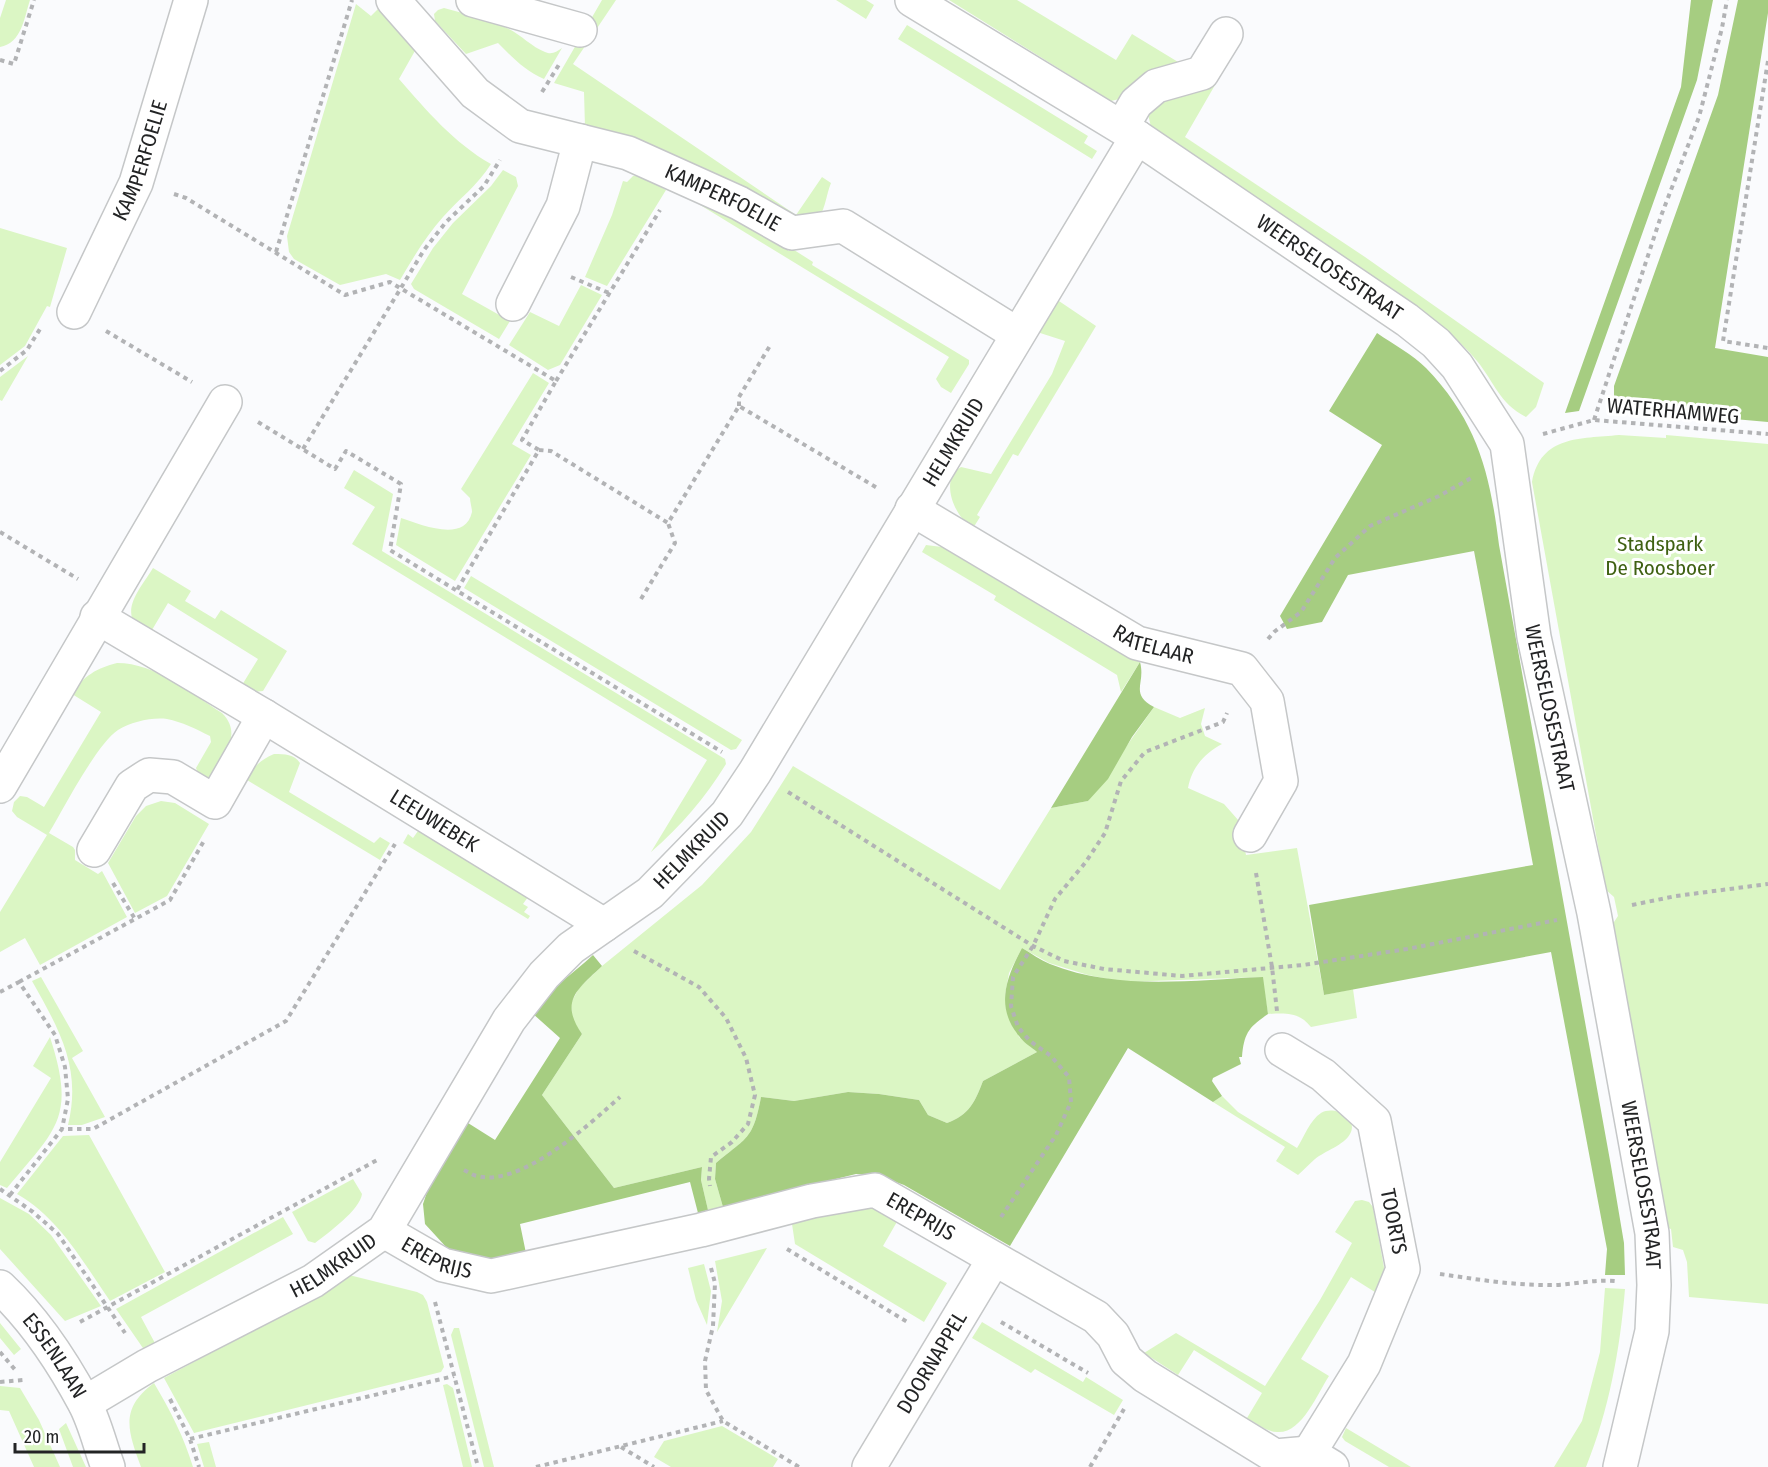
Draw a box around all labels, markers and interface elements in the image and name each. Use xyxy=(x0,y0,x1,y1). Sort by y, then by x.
street label: KAMPERFOELIE xyxy=(107,97,173,225)
street label: KAMPERFOELIE xyxy=(661,158,786,237)
street label: WEERSELOSESTRAAT xyxy=(1252,209,1408,326)
street label: WATERHAMWEG xyxy=(1606,392,1740,430)
street label: HELMKRUID xyxy=(917,393,990,491)
park label: Stadspark De Roosboer xyxy=(1605,531,1715,581)
street label: RATELAAR xyxy=(1108,619,1197,670)
street label: WEERSELOSESTRAAT xyxy=(1519,623,1580,794)
street label: LEEUWEBEK xyxy=(385,784,484,858)
street label: HELMKRUID xyxy=(648,806,736,895)
street label: WEERSELOSESTRAAT xyxy=(1615,1099,1666,1270)
street label: EREPRIJS xyxy=(882,1186,960,1246)
street label: TOORTS xyxy=(1375,1186,1413,1256)
street label: HELMKRUID xyxy=(285,1227,382,1304)
street label: EREPRIJS xyxy=(397,1231,475,1284)
street label: DOORNAPPEL xyxy=(891,1306,973,1418)
street label: ESSENLAAN xyxy=(17,1308,92,1403)
scale bar xyxy=(15,1416,144,1454)
text: 20 m xyxy=(24,1426,59,1448)

